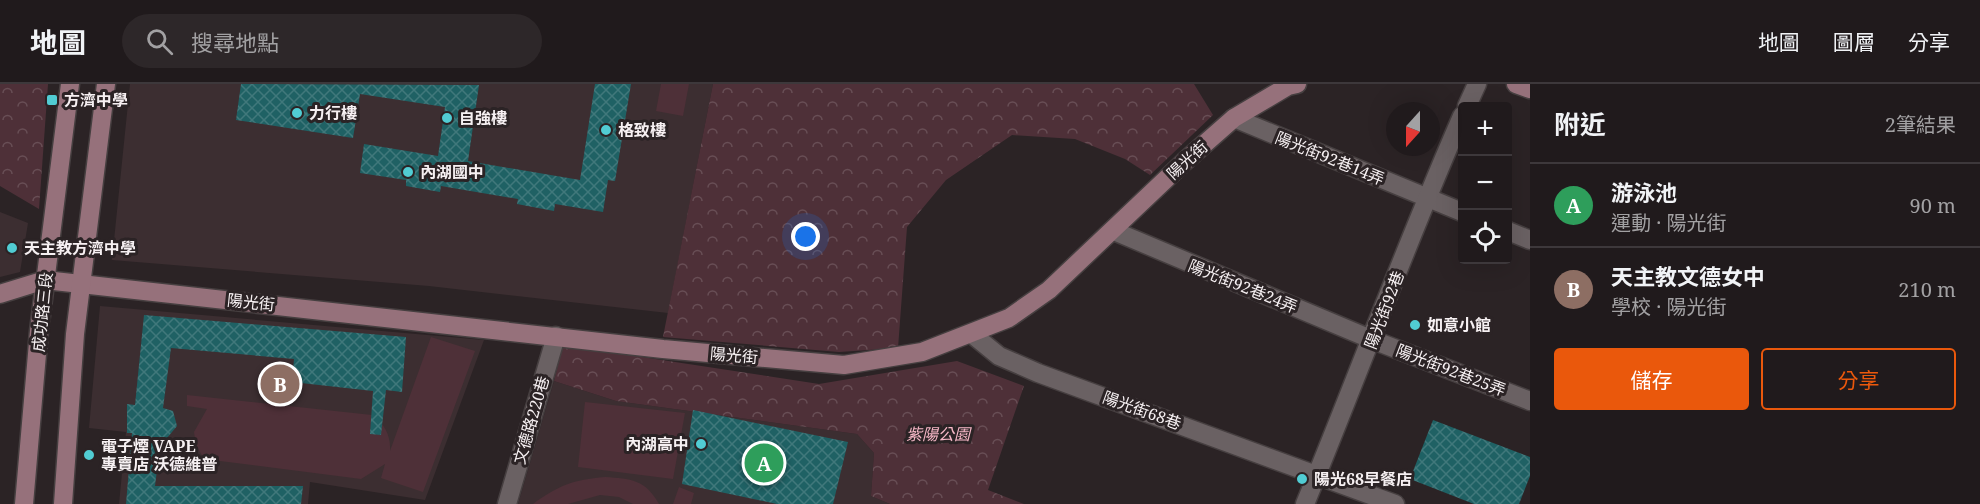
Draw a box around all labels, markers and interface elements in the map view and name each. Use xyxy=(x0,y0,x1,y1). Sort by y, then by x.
search box xyxy=(122,14,542,68)
text: 地圖 xyxy=(30,23,86,61)
icon: search xyxy=(143,25,176,58)
text: 搜尋地點 xyxy=(191,27,279,57)
text: 地圖 xyxy=(1758,28,1800,56)
text: 圖層 xyxy=(1833,28,1875,56)
text: 分享 xyxy=(1908,28,1950,56)
place label: 方濟中學 xyxy=(64,89,128,111)
marker: 方濟中學 xyxy=(45,93,59,107)
place label: 力行樓 xyxy=(309,102,357,124)
north arrow xyxy=(1386,102,1440,156)
map controls xyxy=(1458,102,1512,264)
button: + xyxy=(1458,102,1512,156)
marker: 力行樓 xyxy=(290,106,304,120)
text: 附近 xyxy=(1554,106,1606,142)
place label: 自強樓 xyxy=(459,107,507,129)
marker: 自強樓 xyxy=(440,111,454,125)
text: 2筆結果 xyxy=(1885,111,1956,138)
place label: 格致樓 xyxy=(618,119,666,141)
marker: 格致樓 xyxy=(599,123,613,137)
street label: 陽光街92巷14弄 xyxy=(1272,126,1388,190)
street label: 陽光街 xyxy=(1162,136,1212,184)
button: − xyxy=(1458,156,1512,210)
place label: 內湖國中 xyxy=(420,161,484,183)
marker: 內湖國中 xyxy=(401,165,415,179)
text: 游泳池 xyxy=(1611,177,1677,207)
text: A xyxy=(1566,192,1581,219)
text: 90 m xyxy=(1910,192,1956,219)
text: 運動 · 陽光街 xyxy=(1611,209,1726,236)
button: locate xyxy=(1458,210,1512,264)
your location xyxy=(791,222,820,251)
place label: 天主教方濟中學 xyxy=(24,237,136,259)
marker: 天主教方濟中學 xyxy=(5,241,19,255)
street label: 陽光街92巷24弄 xyxy=(1185,254,1301,318)
text: 天主教文德女中 xyxy=(1611,261,1765,291)
street label: 陽光街92巷 xyxy=(1359,268,1409,352)
street label: 成功路三段 xyxy=(27,271,57,353)
text: B xyxy=(1567,276,1580,303)
text: 210 m xyxy=(1898,276,1956,303)
street label: 陽光街 xyxy=(226,289,276,315)
text: 學校 · 陽光街 xyxy=(1611,293,1726,320)
place label: 如意小館 xyxy=(1427,314,1491,336)
marker: 如意小館 xyxy=(1408,318,1422,332)
street label: 陽光街92巷25弄 xyxy=(1393,339,1509,401)
street label: 陽光街 xyxy=(709,342,759,368)
button: 儲存 xyxy=(1554,348,1749,410)
button: 分享 xyxy=(1761,348,1956,410)
pin: B xyxy=(260,362,300,406)
street label: 文德路220巷 xyxy=(508,373,554,467)
street label: 陽光街68巷 xyxy=(1100,386,1184,434)
park label: 紫陽公園 xyxy=(906,423,972,445)
place label: 內湖高中 xyxy=(625,433,689,455)
place label: 電子煙 VAPE 專賣店 沃德維普 xyxy=(101,435,217,475)
marker: 內湖高中 xyxy=(694,437,708,451)
pin: A xyxy=(744,440,783,485)
marker: 電子煙 VAPE 專賣店 沃德維普 xyxy=(82,448,96,462)
place label: 陽光68早餐店 xyxy=(1314,468,1412,490)
marker: 陽光68早餐店 xyxy=(1295,472,1309,486)

